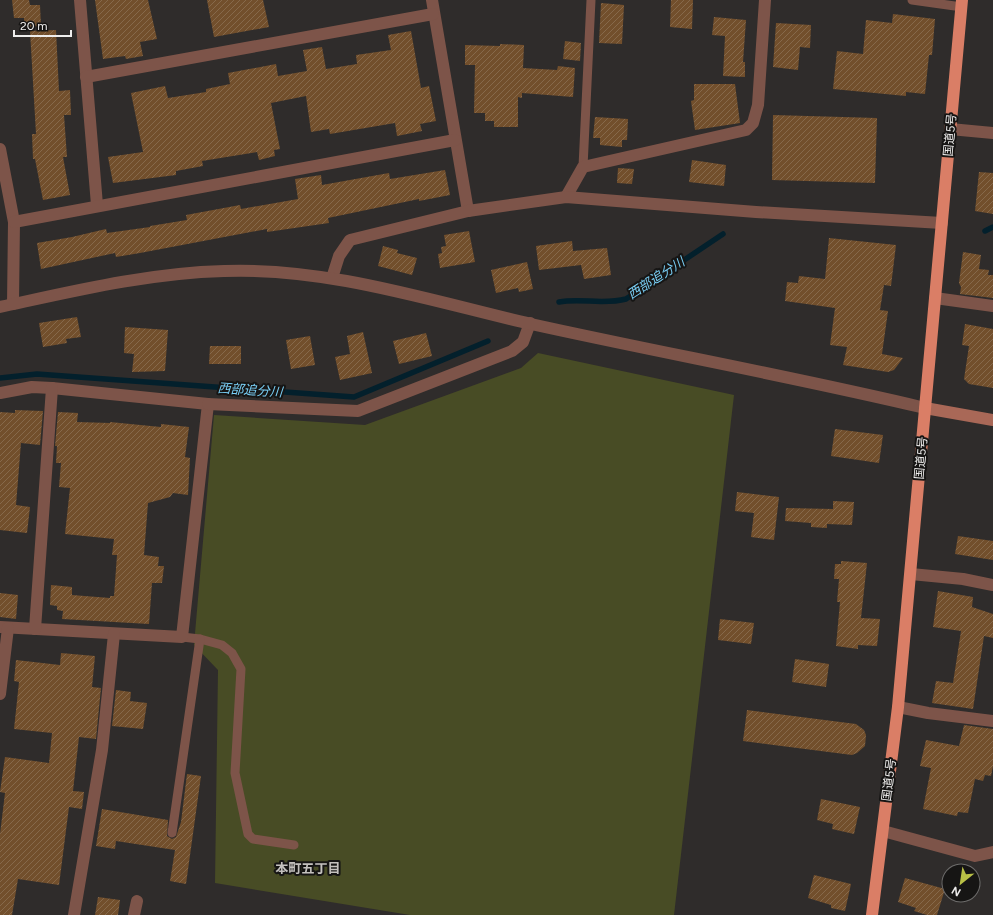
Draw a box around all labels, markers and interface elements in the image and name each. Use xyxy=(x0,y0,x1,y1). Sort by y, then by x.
scale bar xyxy=(14,12,71,38)
text: 20 m xyxy=(20,19,48,33)
street label: 国道5号 xyxy=(941,113,959,157)
water label: 西部追分川 xyxy=(625,253,689,302)
water label: 西部追分川 xyxy=(217,380,285,400)
street label: 国道5号 xyxy=(912,436,930,480)
street label: 国道5号 xyxy=(879,758,899,802)
district label: 本町五丁目 xyxy=(275,861,341,876)
north arrow xyxy=(941,863,981,903)
text: N xyxy=(949,883,963,899)

